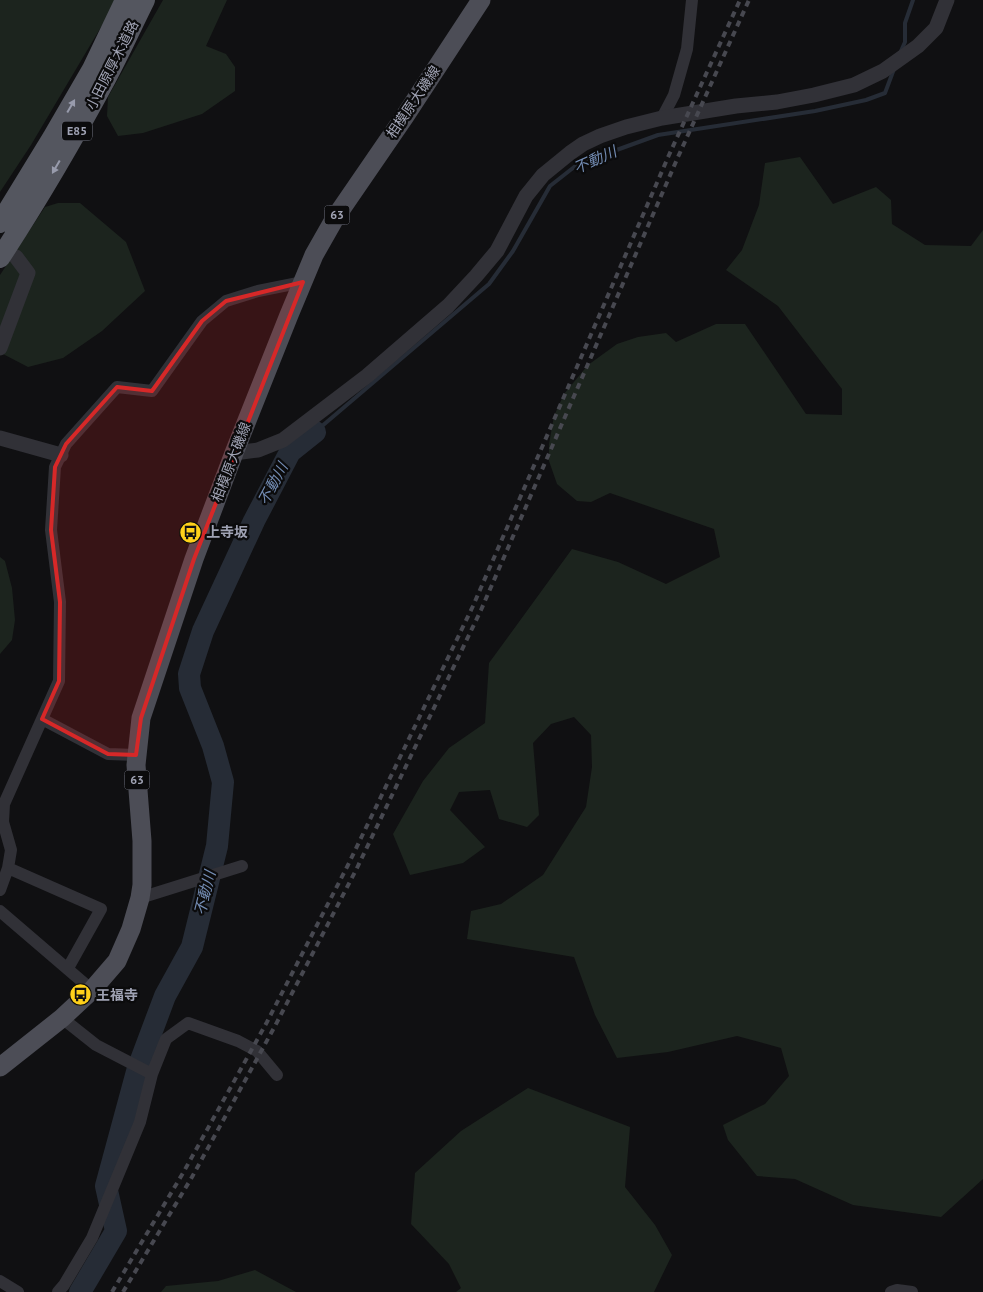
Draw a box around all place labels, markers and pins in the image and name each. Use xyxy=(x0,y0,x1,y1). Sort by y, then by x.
bus stop icon: 上寺坂 xyxy=(178,520,202,544)
place label: 上寺坂 xyxy=(206,523,248,541)
bus stop icon: 王福寺 xyxy=(68,983,92,1007)
place label: 王福寺 xyxy=(96,986,138,1004)

